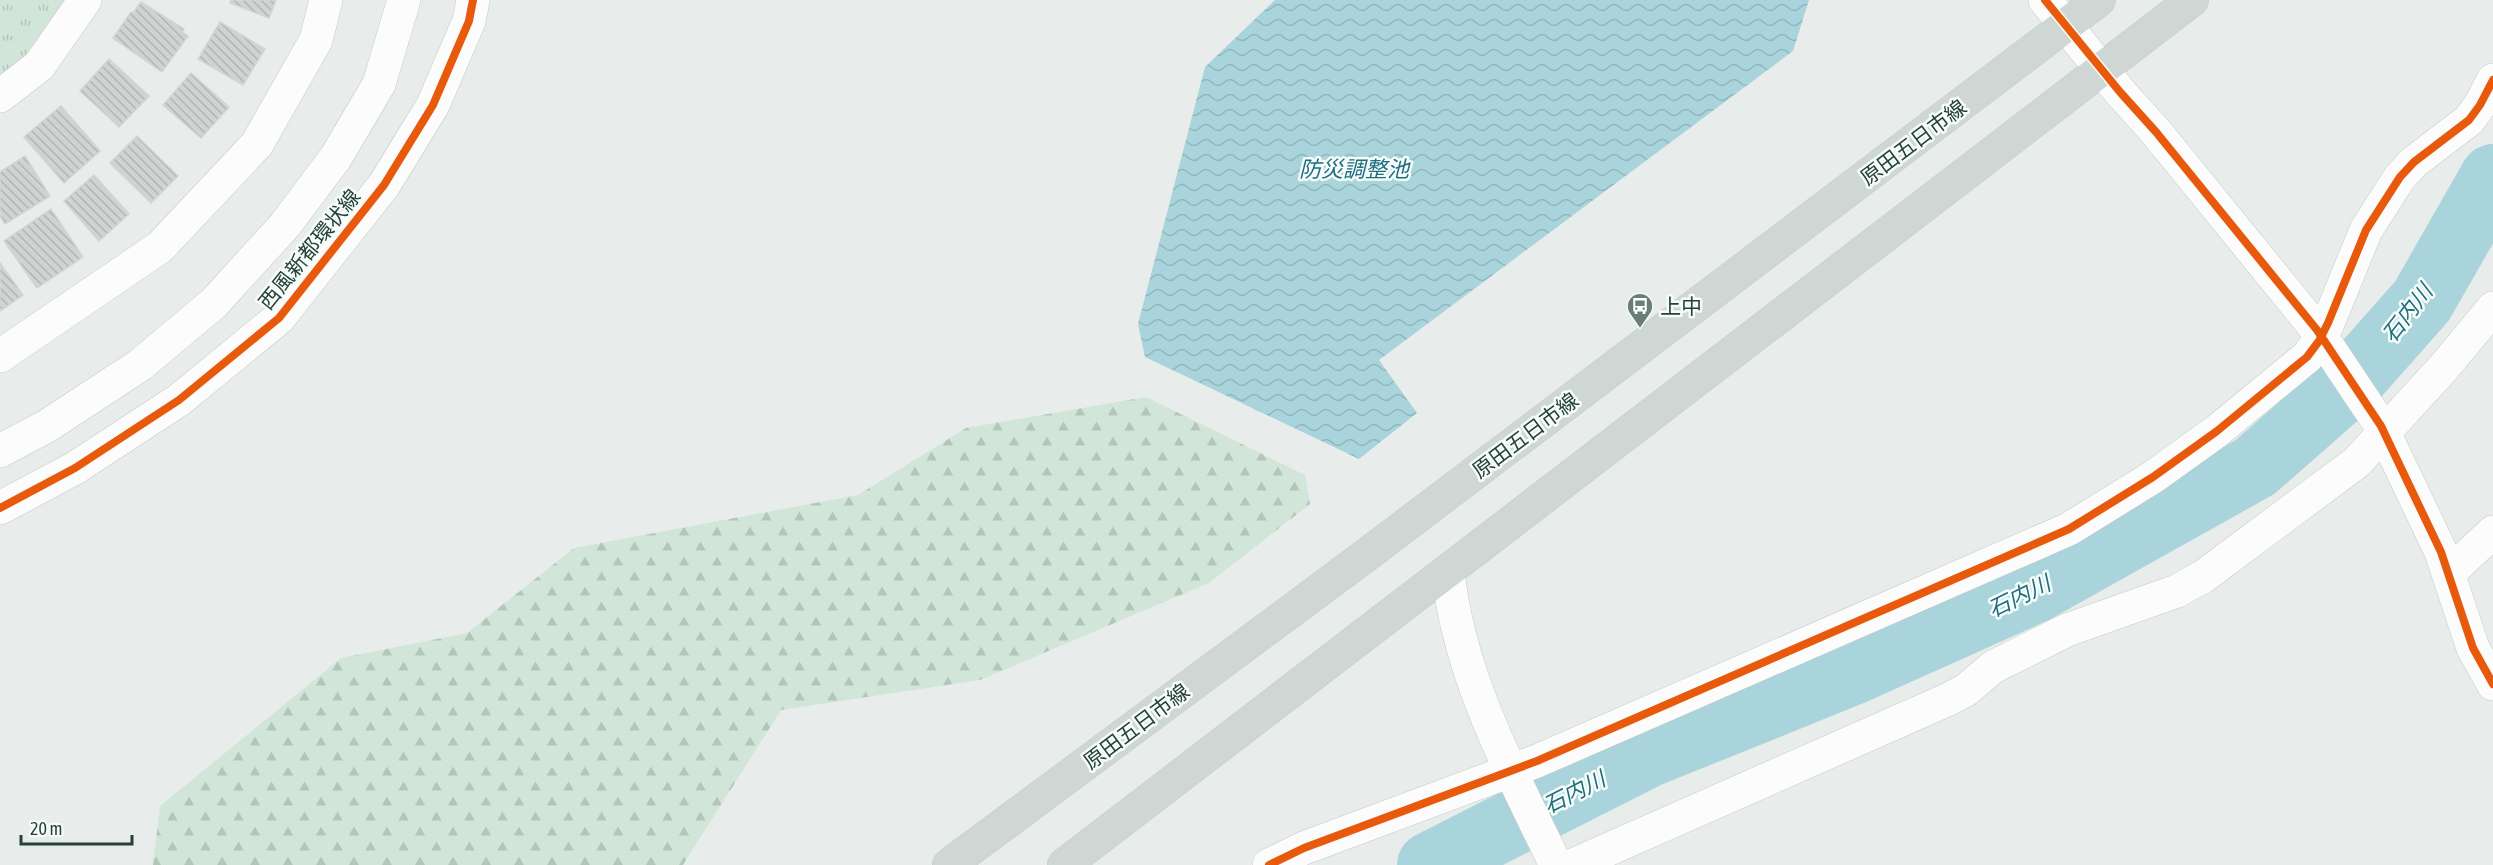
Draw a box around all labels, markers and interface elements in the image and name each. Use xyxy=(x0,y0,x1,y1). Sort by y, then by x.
street label: 原田五日市線 xyxy=(1855,95,1971,189)
water label: 防災調整池 xyxy=(1299,156,1411,182)
street label: 西風新都環状線 xyxy=(253,184,365,314)
water label: 石内川 xyxy=(2376,277,2439,347)
bus stop icon: 上中 xyxy=(1625,291,1655,329)
place label: 上中 xyxy=(1660,294,1702,318)
street label: 原田五日市線 xyxy=(1467,388,1583,482)
water label: 石内川 xyxy=(1984,569,2056,622)
street label: 原田五日市線 xyxy=(1078,679,1194,773)
water label: 石内川 xyxy=(1539,765,1611,819)
scale bar xyxy=(21,808,132,846)
text: 20 m xyxy=(30,818,62,839)

